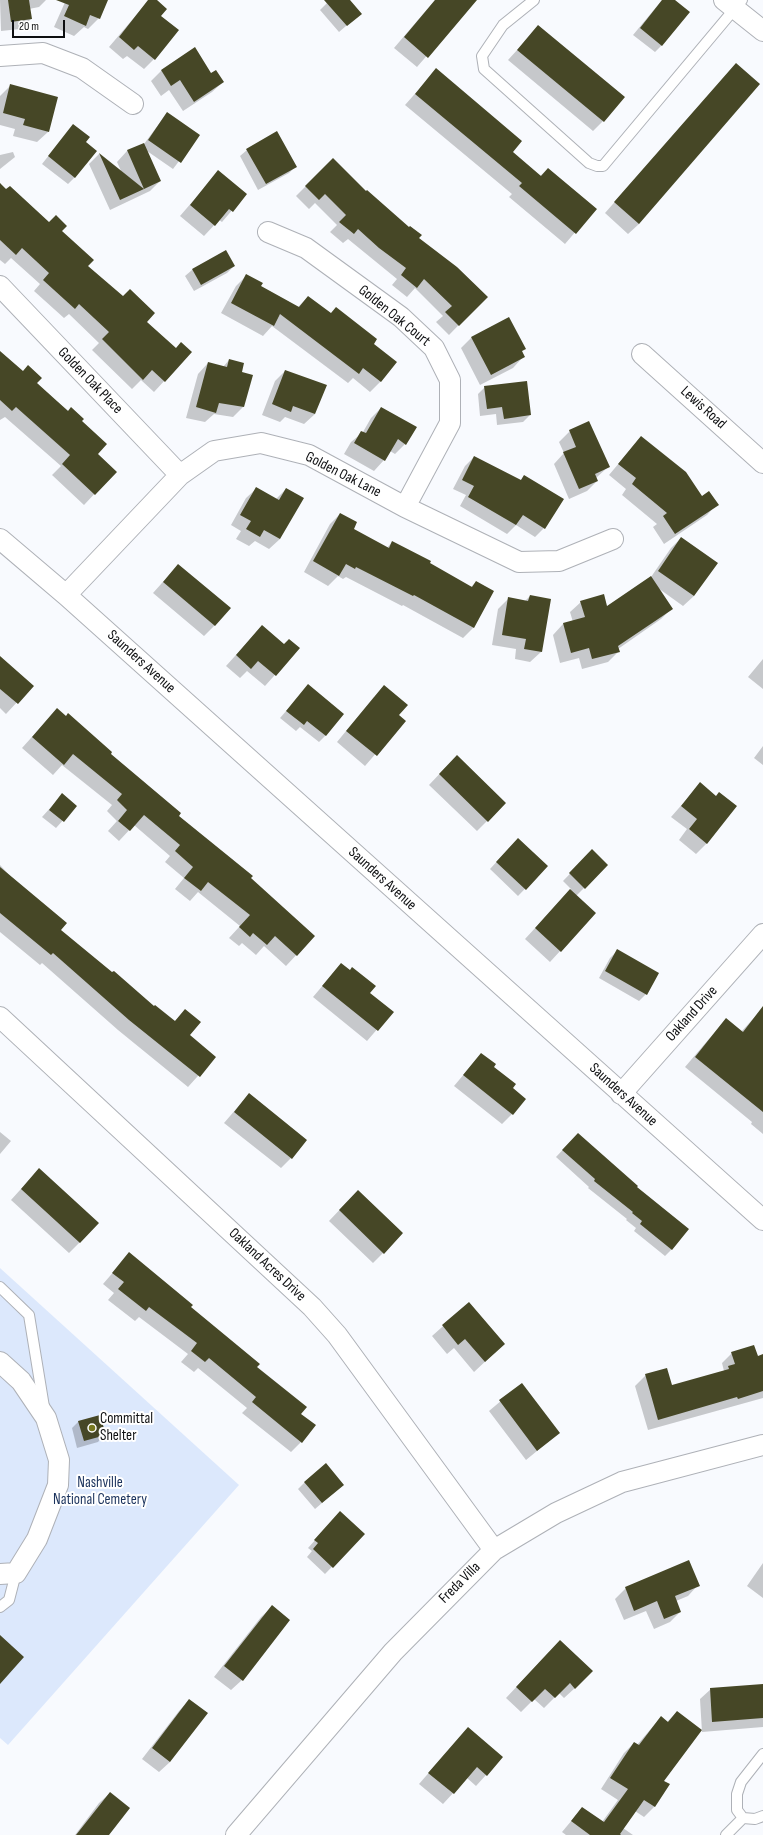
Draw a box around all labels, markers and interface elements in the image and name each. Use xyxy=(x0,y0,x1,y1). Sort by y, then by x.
scale bar xyxy=(14,12,67,38)
text: 20 m xyxy=(19,19,39,34)
street label: Golden Oak Court xyxy=(354,281,434,351)
street label: Golden Oak Place xyxy=(54,344,126,418)
street label: Lewis Road xyxy=(676,383,730,433)
street label: Golden Oak Lane xyxy=(302,448,384,502)
street label: Saunders Avenue xyxy=(103,627,179,697)
street label: Saunders Avenue xyxy=(344,844,420,914)
street label: Oakland Drive xyxy=(662,982,722,1046)
street label: Saunders Avenue xyxy=(585,1060,661,1130)
street label: Oakland Acres Drive xyxy=(225,1225,309,1305)
place label: Committal Shelter xyxy=(100,1410,153,1445)
marker: Committal Shelter xyxy=(87,1423,97,1433)
park label: Nashville National Cemetery xyxy=(53,1474,147,1509)
street label: Freda Villa xyxy=(436,1559,484,1607)

